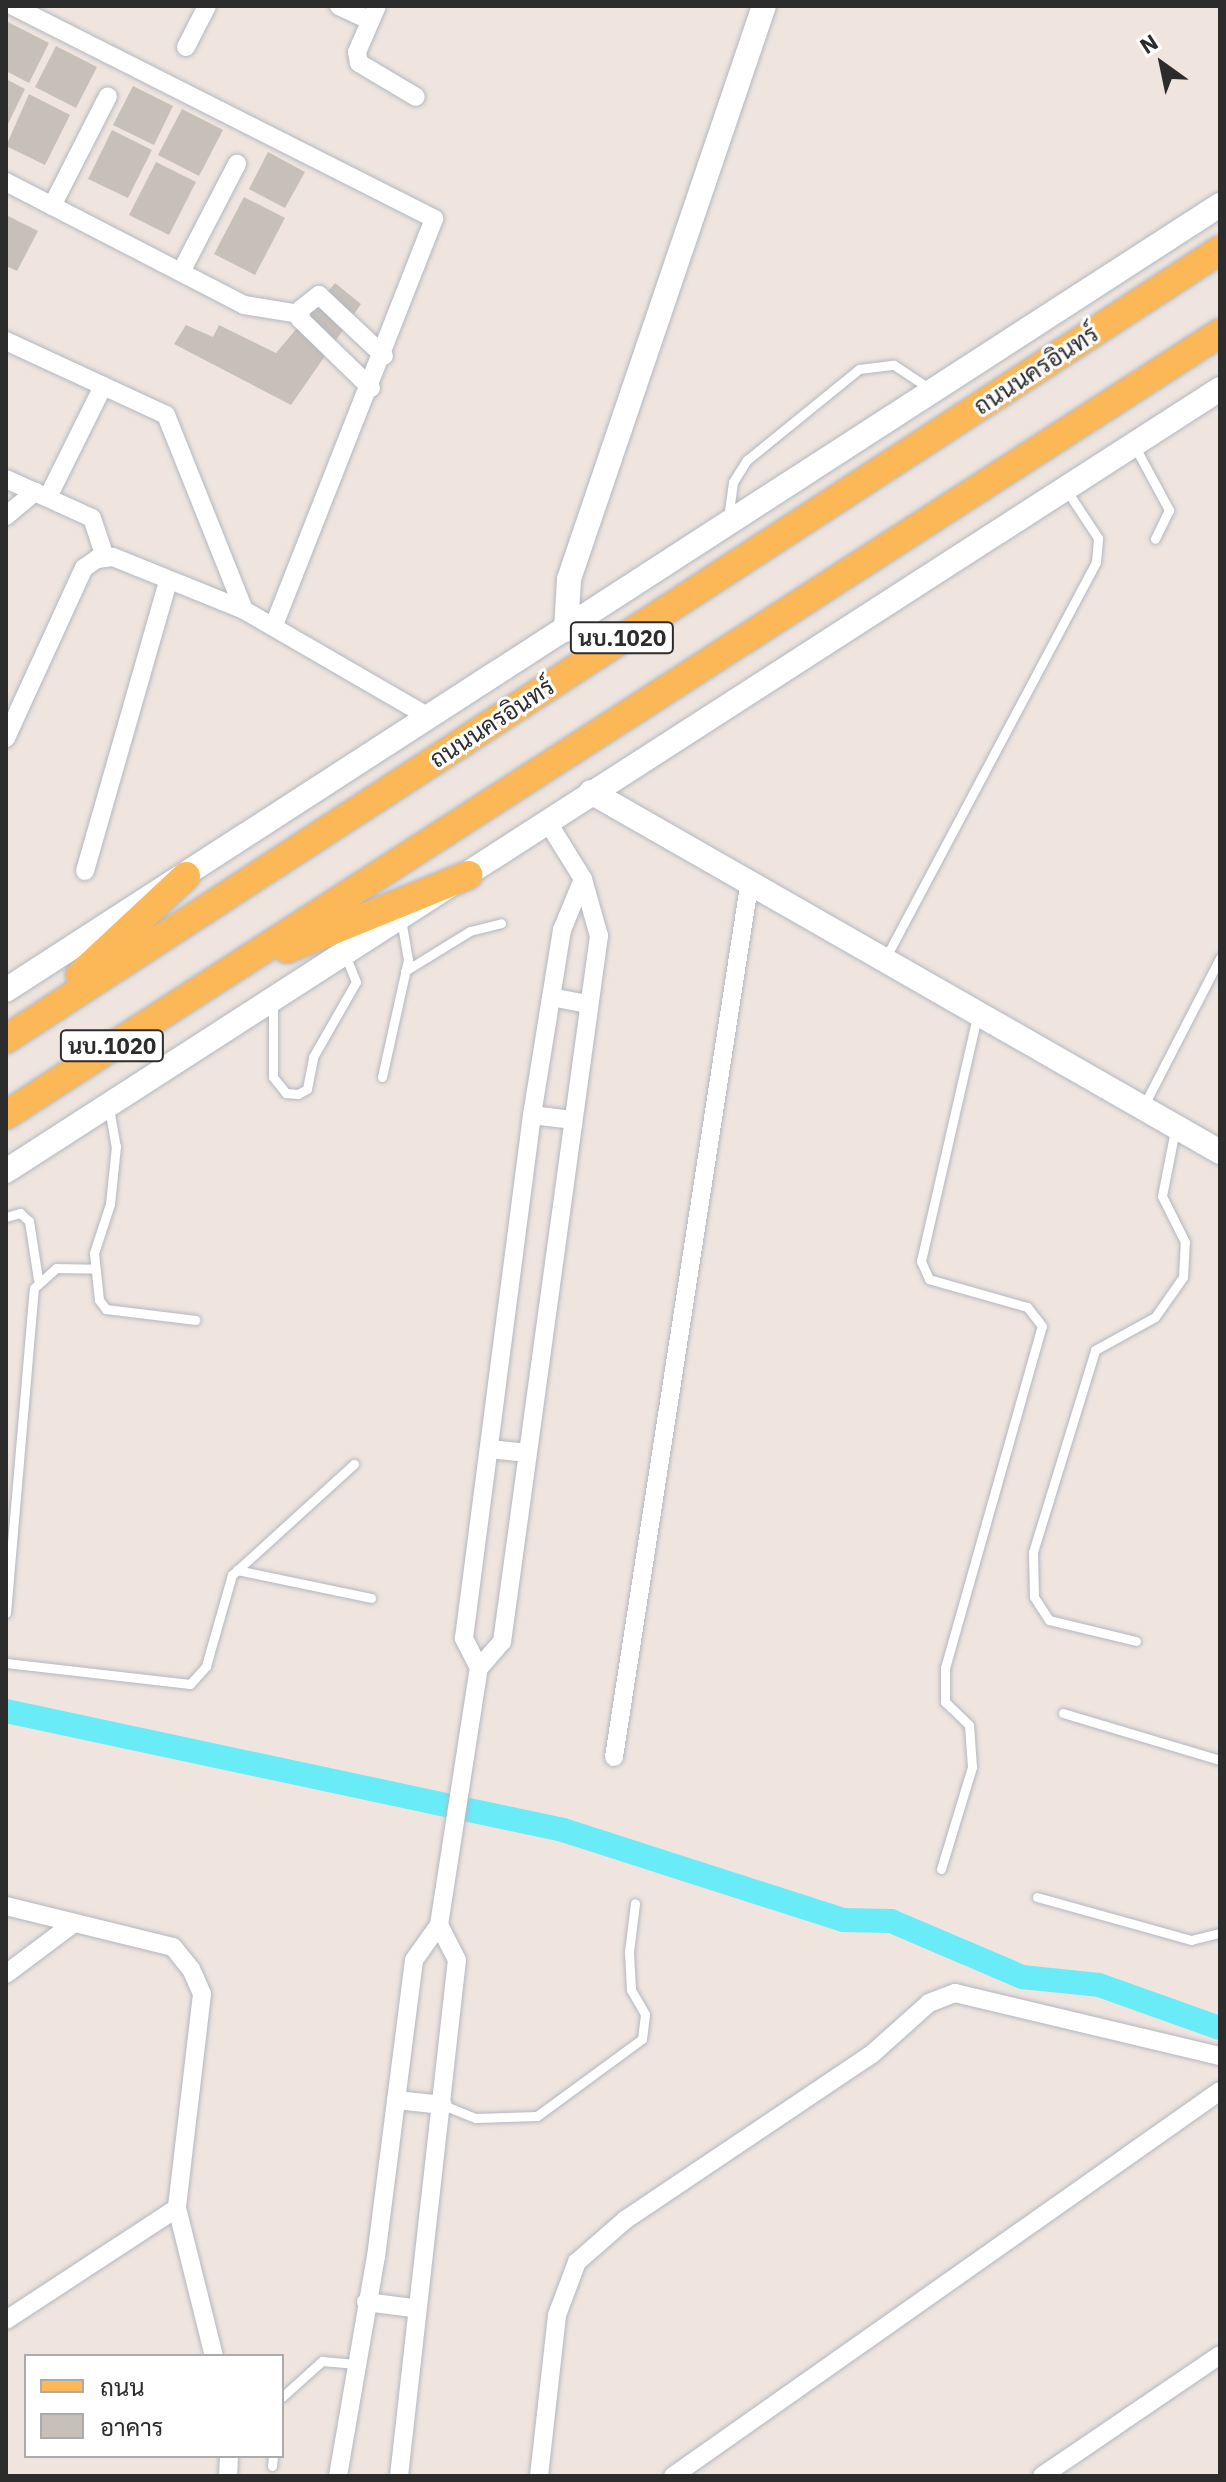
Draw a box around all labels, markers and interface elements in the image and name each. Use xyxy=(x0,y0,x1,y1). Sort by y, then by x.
north arrow xyxy=(1122,24,1202,104)
text: N xyxy=(1134,27,1163,60)
street label: ถนนนครอินทร์ xyxy=(968,319,1104,421)
road number: นบ.1020 xyxy=(568,620,676,656)
street label: ถนนนครอินทร์ xyxy=(424,672,560,774)
road number: นบ.1020 xyxy=(58,1028,166,1064)
legend xyxy=(24,2354,284,2458)
text: ถนน xyxy=(100,2371,145,2403)
text: อาคาร xyxy=(100,2411,163,2443)

